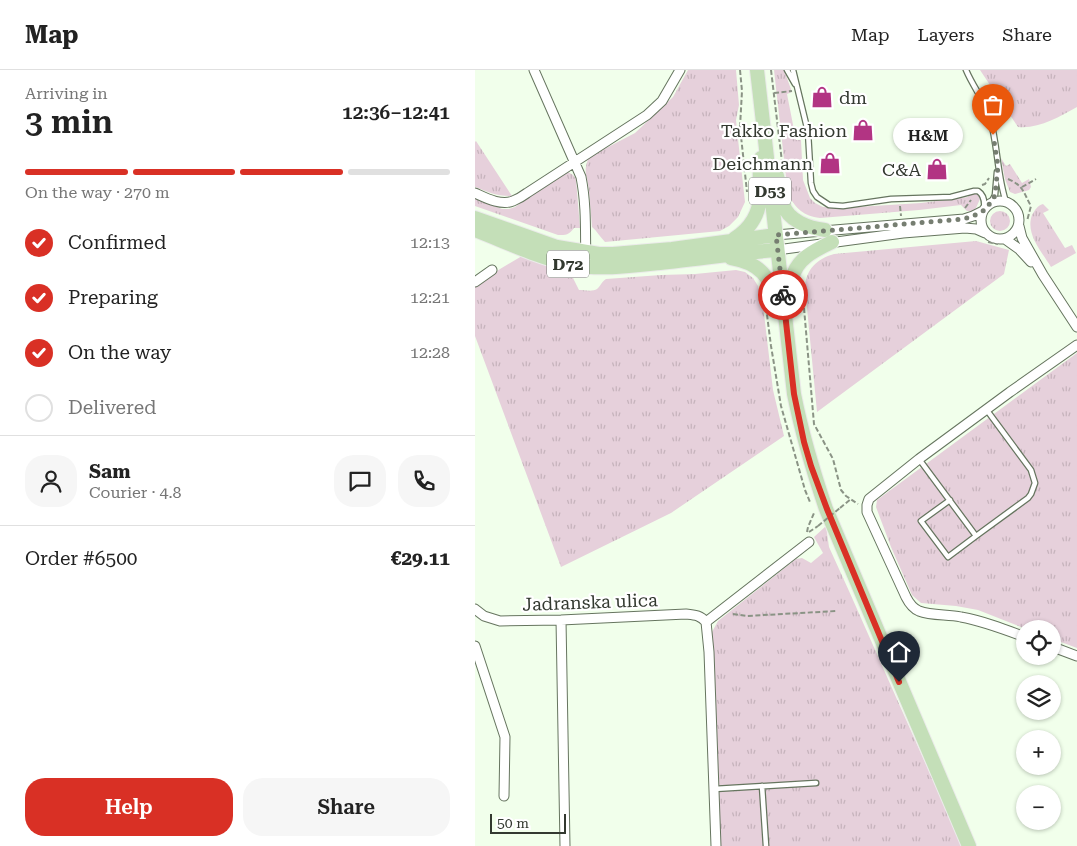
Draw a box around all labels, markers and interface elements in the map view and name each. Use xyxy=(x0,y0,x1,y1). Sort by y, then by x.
text: Map xyxy=(25,21,79,49)
text: Map xyxy=(851,24,890,45)
text: Layers xyxy=(918,24,974,45)
text: Share xyxy=(1002,24,1052,45)
text: Arriving in xyxy=(25,84,108,103)
shop icon: dm xyxy=(809,84,835,110)
pin xyxy=(972,84,1014,135)
place label: dm xyxy=(839,87,867,108)
icon: bag xyxy=(979,91,1007,119)
text: 12:36–12:41 xyxy=(342,101,450,124)
text: 3 min xyxy=(25,103,113,141)
shop icon: Takko Fashion xyxy=(850,117,876,143)
callout: H&M xyxy=(893,118,963,152)
place label: Takko Fashion xyxy=(721,120,847,141)
text: H&M xyxy=(908,126,948,145)
shop icon: Deichmann xyxy=(817,150,843,176)
place label: Deichmann xyxy=(712,153,813,174)
shop icon: C&A xyxy=(924,156,950,182)
place label: C&A xyxy=(882,159,921,180)
road number: D53 xyxy=(749,178,791,204)
text: On the way · 270 m xyxy=(25,183,170,202)
icon: check xyxy=(25,229,53,257)
text: Confirmed xyxy=(68,231,166,254)
text: 12:13 xyxy=(410,233,450,252)
road number: D72 xyxy=(547,250,589,278)
courier xyxy=(758,270,808,320)
icon: bike xyxy=(769,281,797,309)
icon: check xyxy=(25,284,53,312)
text: Preparing xyxy=(68,286,158,309)
text: 12:21 xyxy=(410,288,450,307)
icon: check xyxy=(25,339,53,367)
text: On the way xyxy=(68,341,171,364)
text: 12:28 xyxy=(410,343,450,362)
text: Delivered xyxy=(68,396,156,419)
button: person xyxy=(25,455,77,507)
button: chat xyxy=(334,455,386,507)
button: phone xyxy=(398,455,450,507)
text: Sam xyxy=(89,460,131,483)
text: Courier · 4.8 xyxy=(89,483,182,502)
text: Order #6500 xyxy=(25,547,137,570)
text: €29.11 xyxy=(391,547,450,570)
street label: Jadranska ulica xyxy=(522,589,658,615)
map controls xyxy=(1016,620,1061,830)
button: locate xyxy=(1016,620,1061,665)
pin xyxy=(878,631,920,682)
icon: home xyxy=(885,638,913,666)
button: layers xyxy=(1016,675,1061,720)
button: + xyxy=(1016,730,1061,775)
button: Help xyxy=(25,778,233,836)
button: Share xyxy=(243,778,450,836)
button: − xyxy=(1016,785,1061,830)
scale bar xyxy=(490,811,566,834)
text: 50 m xyxy=(497,815,529,831)

